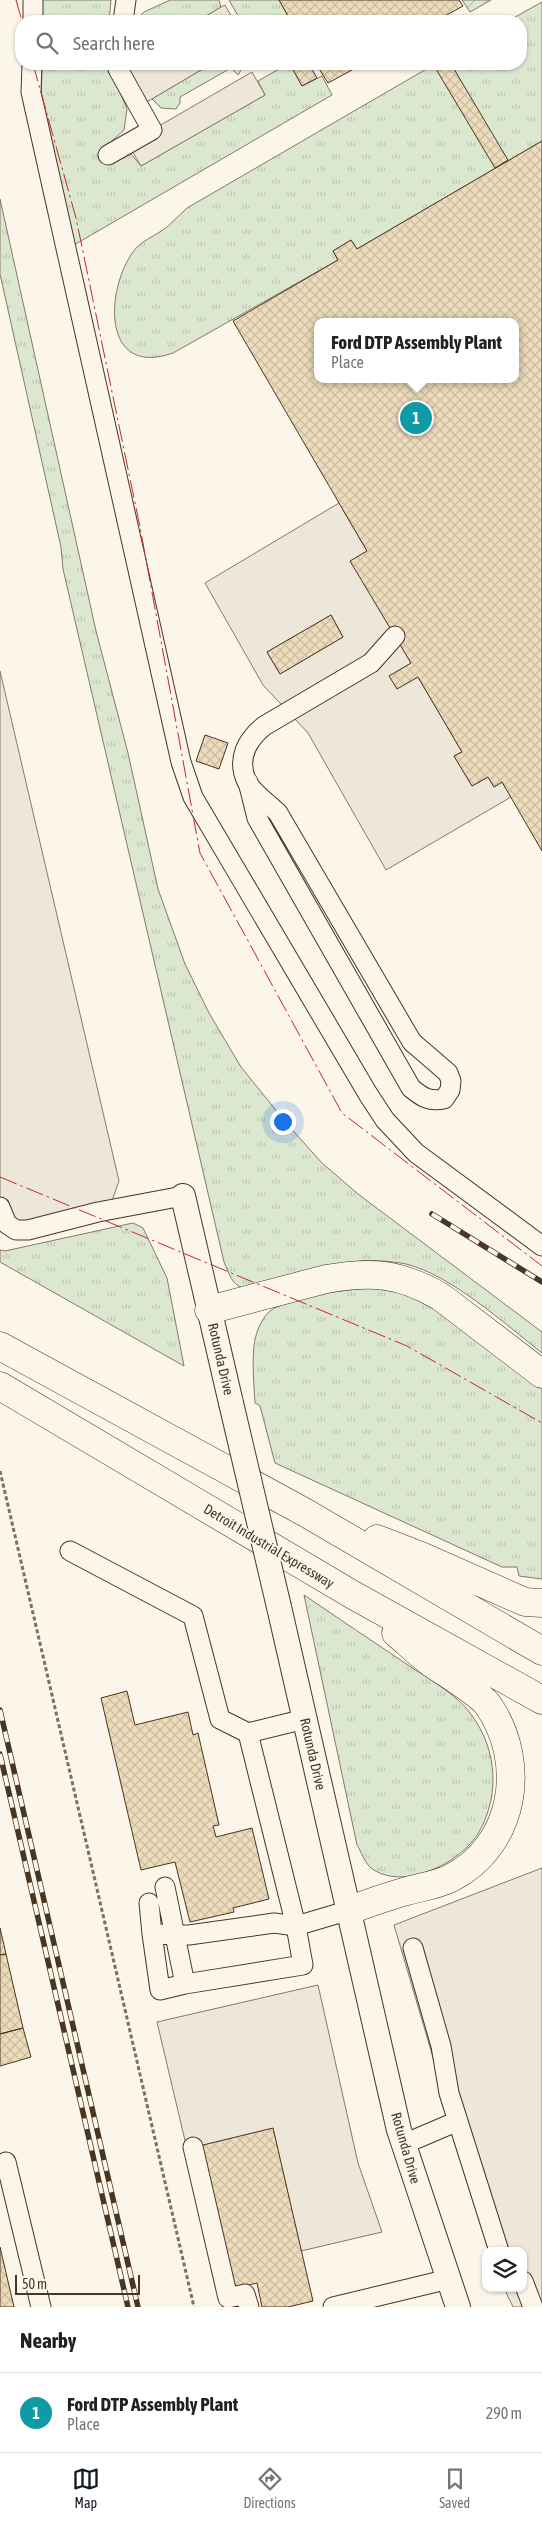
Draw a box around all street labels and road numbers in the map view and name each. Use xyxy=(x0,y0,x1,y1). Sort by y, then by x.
street label: Rotunda Drive xyxy=(205,1321,237,1397)
street label: Detroit Industrial Expressway xyxy=(201,1501,337,1591)
street label: Rotunda Drive xyxy=(297,1716,329,1792)
street label: Rotunda Drive xyxy=(388,2111,424,2185)

